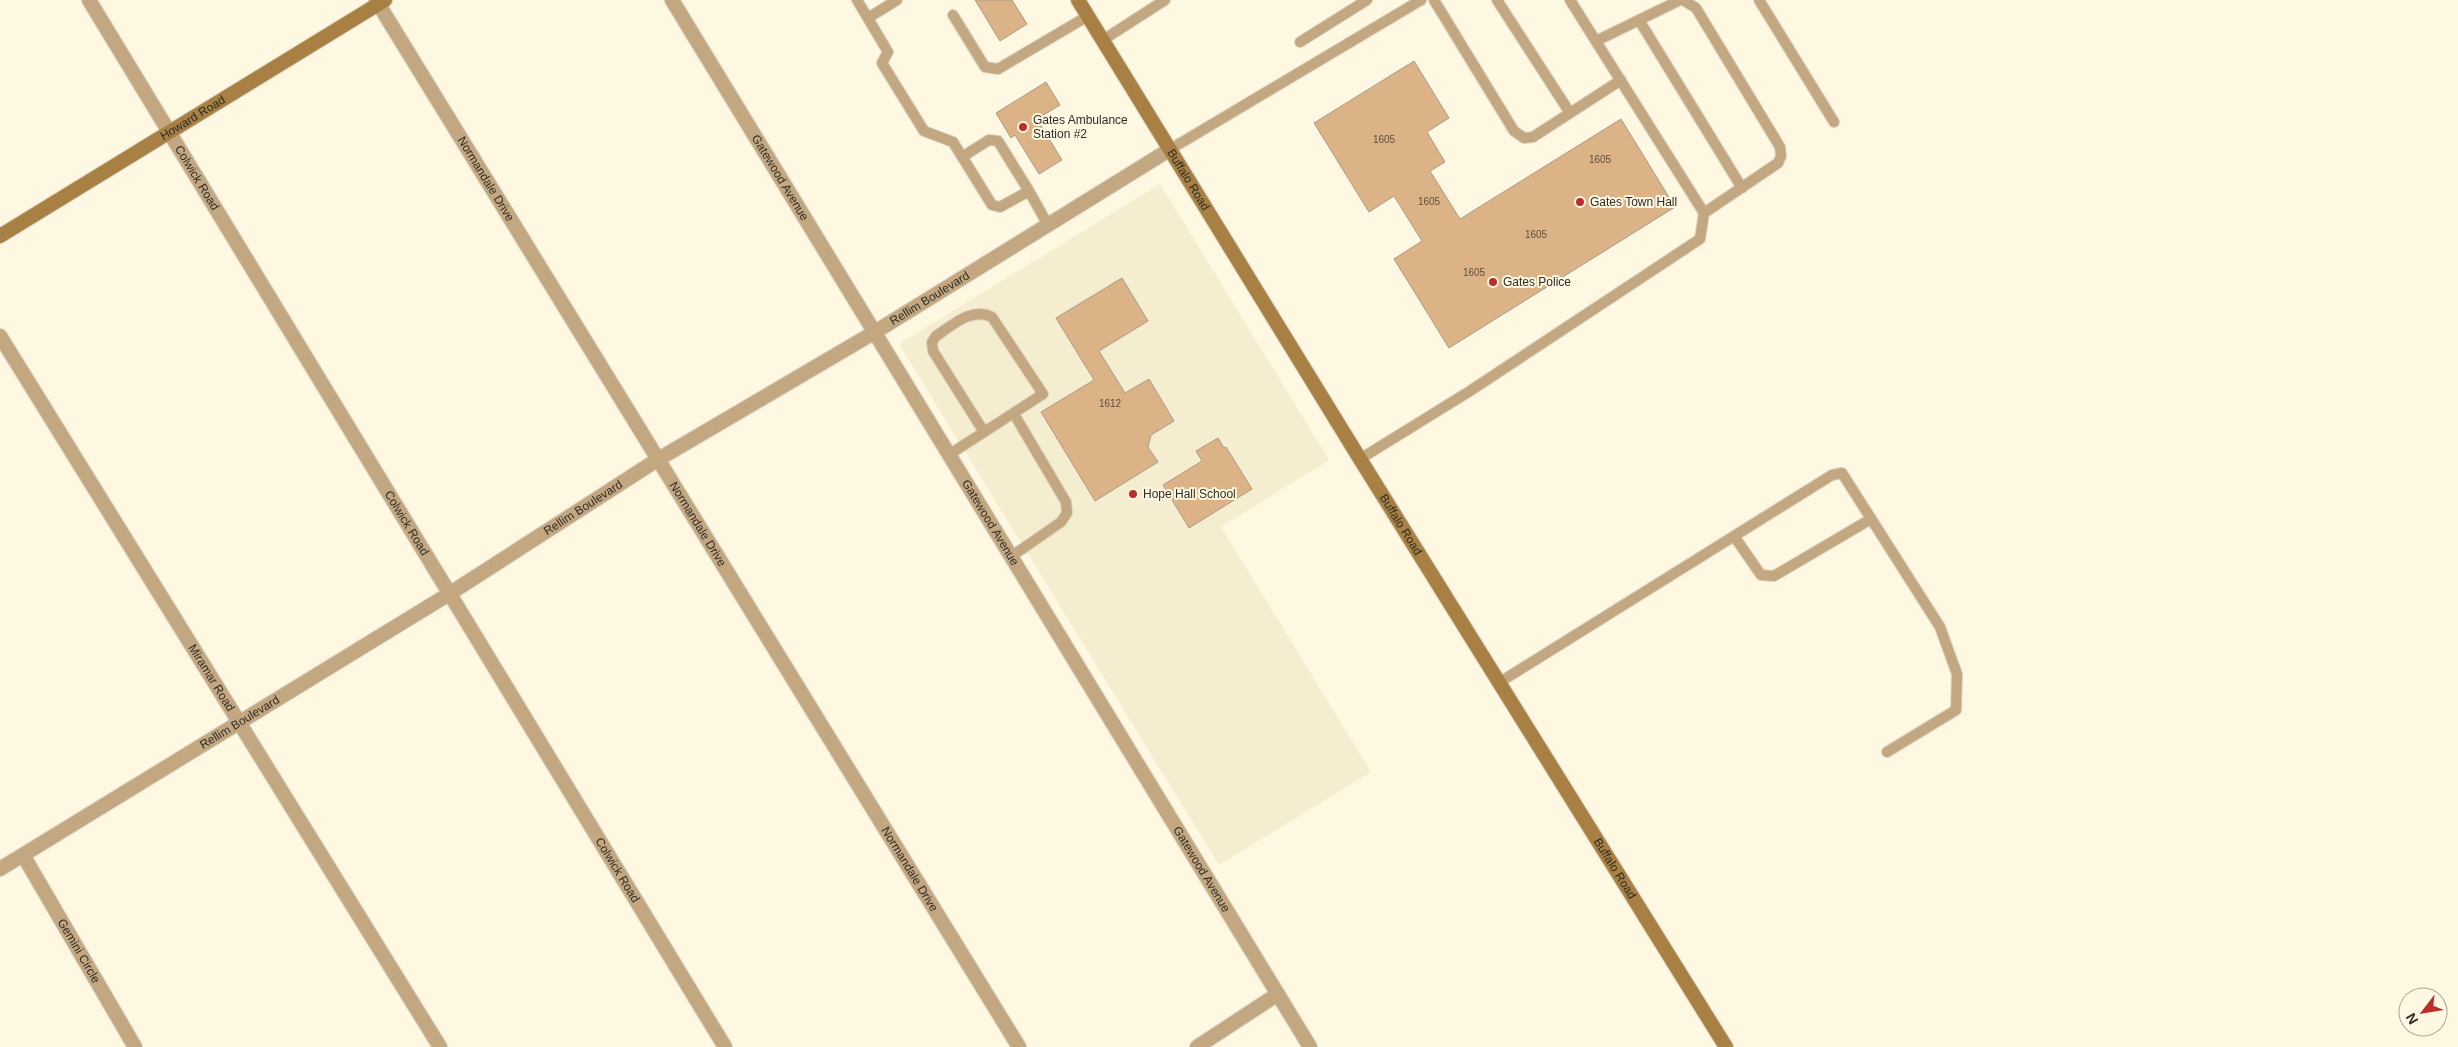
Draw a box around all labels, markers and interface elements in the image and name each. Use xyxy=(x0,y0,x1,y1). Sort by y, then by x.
street label: Howard Road xyxy=(158,93,228,143)
place label: Gates Ambulance Station #2 xyxy=(1033,113,1128,141)
marker: Gates Ambulance Station #2 xyxy=(1017,121,1029,133)
street label: Gatewood Avenue xyxy=(749,132,812,223)
street label: Normandale Drive xyxy=(455,134,517,224)
house number: 1605 xyxy=(1373,134,1396,145)
street label: Colwick Road xyxy=(172,143,222,213)
street label: Buffalo Road xyxy=(1164,147,1213,213)
house number: 1605 xyxy=(1589,154,1612,165)
place label: Gates Town Hall xyxy=(1590,195,1677,209)
house number: 1605 xyxy=(1418,196,1441,207)
marker: Gates Town Hall xyxy=(1574,196,1586,208)
house number: 1605 xyxy=(1525,229,1548,240)
house number: 1605 xyxy=(1463,267,1486,278)
street label: Rellim Boulevard xyxy=(887,268,972,328)
place label: Gates Police xyxy=(1503,275,1571,289)
marker: Gates Police xyxy=(1487,276,1499,288)
house number: 1612 xyxy=(1099,398,1122,409)
street label: Rellim Boulevard xyxy=(541,477,625,538)
street label: Gatewood Avenue xyxy=(959,477,1022,568)
street label: Normandale Drive xyxy=(667,479,729,569)
place label: Hope Hall School xyxy=(1143,487,1236,501)
street label: Colwick Road xyxy=(382,488,432,558)
marker: Hope Hall School xyxy=(1127,488,1139,500)
street label: Buffalo Road xyxy=(1377,492,1425,558)
street label: Miramar Road xyxy=(186,642,238,714)
street label: Rellim Boulevard xyxy=(197,693,282,752)
street label: Normandale Drive xyxy=(878,824,941,914)
street label: Gatewood Avenue xyxy=(1170,824,1233,915)
street label: Colwick Road xyxy=(592,835,643,905)
street label: Buffalo Road xyxy=(1591,835,1639,902)
street label: Gemini Circle xyxy=(55,916,103,986)
north arrow xyxy=(2398,987,2448,1037)
text: N xyxy=(2402,1010,2421,1027)

